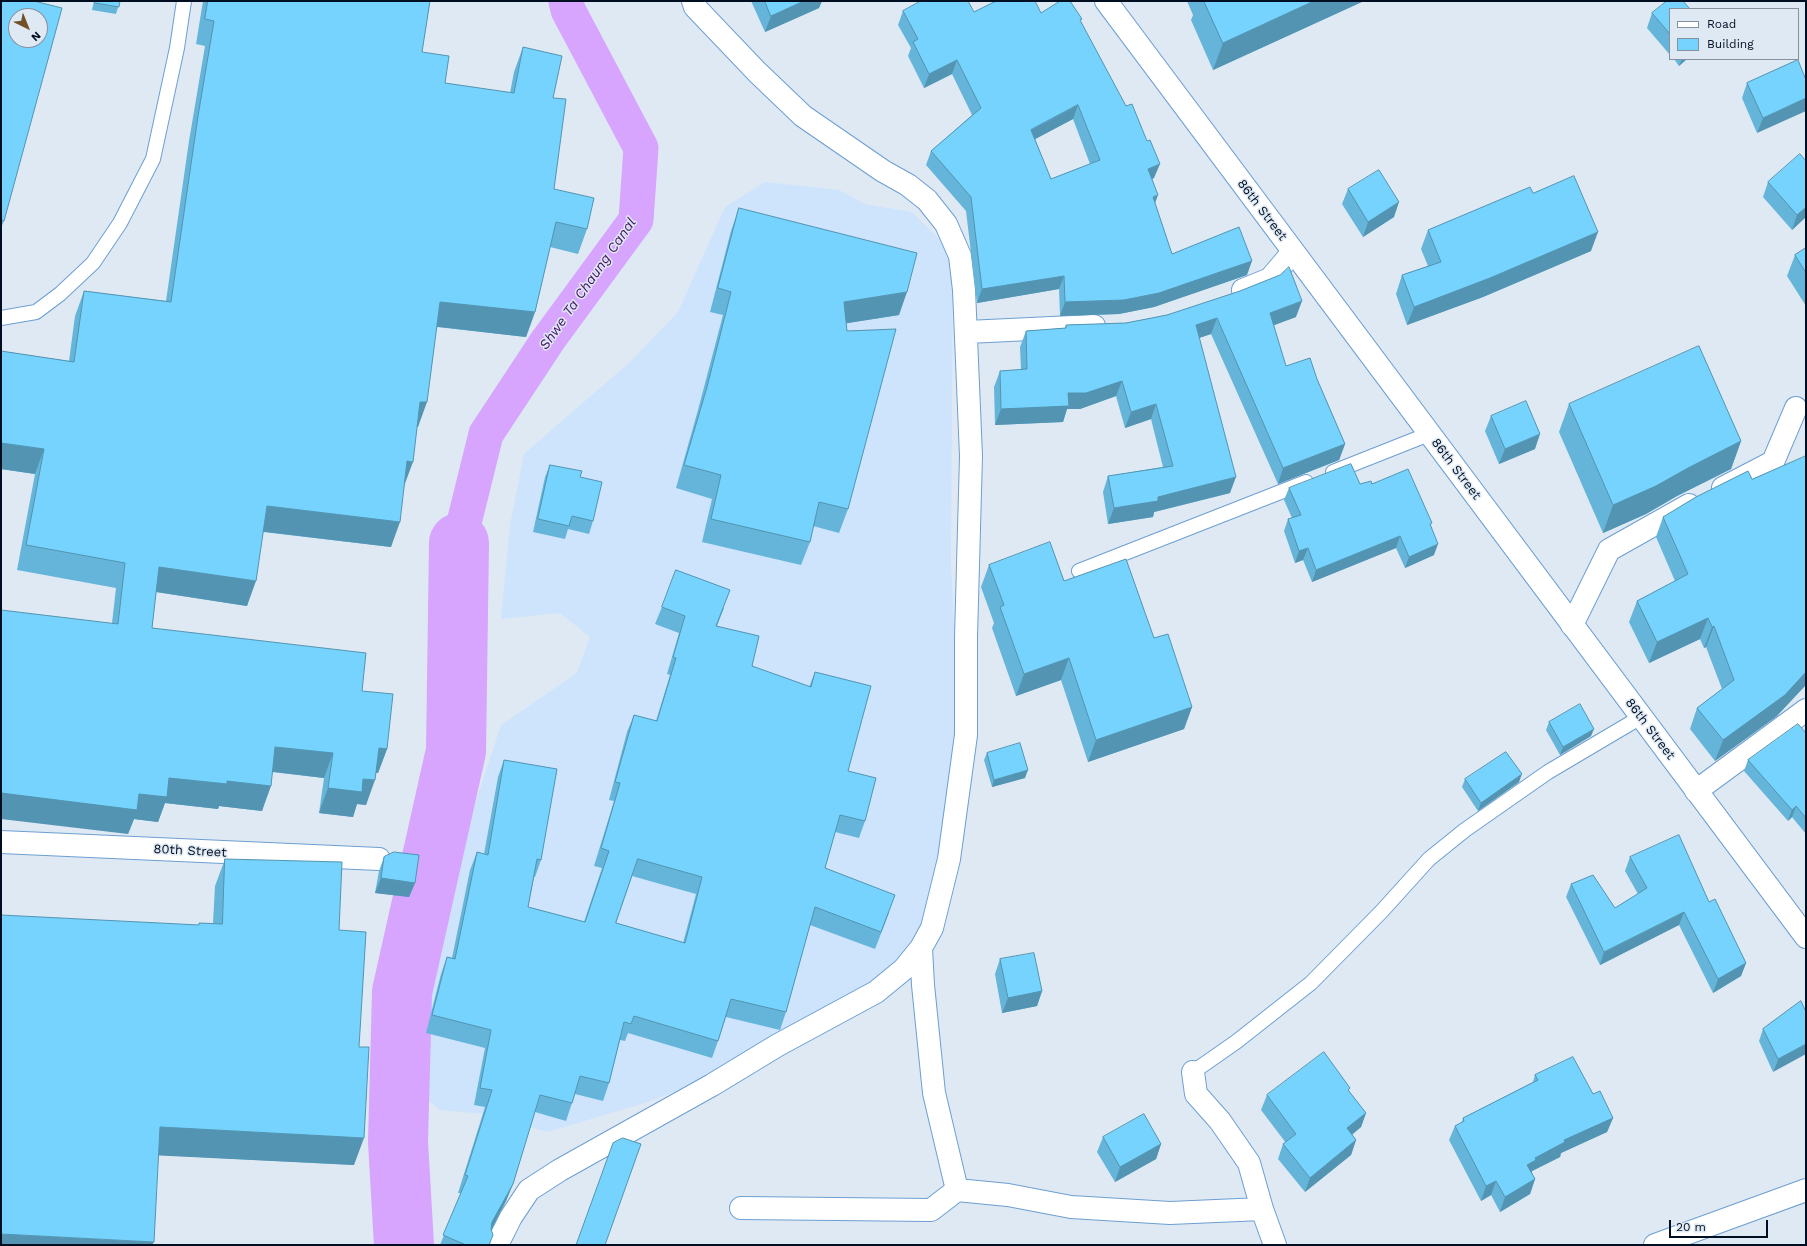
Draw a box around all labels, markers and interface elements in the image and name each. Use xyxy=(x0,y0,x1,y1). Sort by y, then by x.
north arrow xyxy=(8,8,48,48)
legend xyxy=(1669,8,1799,60)
text: Road xyxy=(1707,17,1736,31)
text: N xyxy=(28,29,43,44)
text: Building xyxy=(1707,37,1754,51)
street label: 86th Street xyxy=(1234,176,1290,244)
water label: Shwe Ta Chaung Canal xyxy=(536,215,640,353)
street label: 86th Street xyxy=(1428,435,1484,503)
street label: 86th Street xyxy=(1622,695,1678,763)
street label: 80th Street xyxy=(153,841,227,861)
scale bar xyxy=(1671,1212,1770,1238)
text: 20 m xyxy=(1676,1220,1706,1234)

